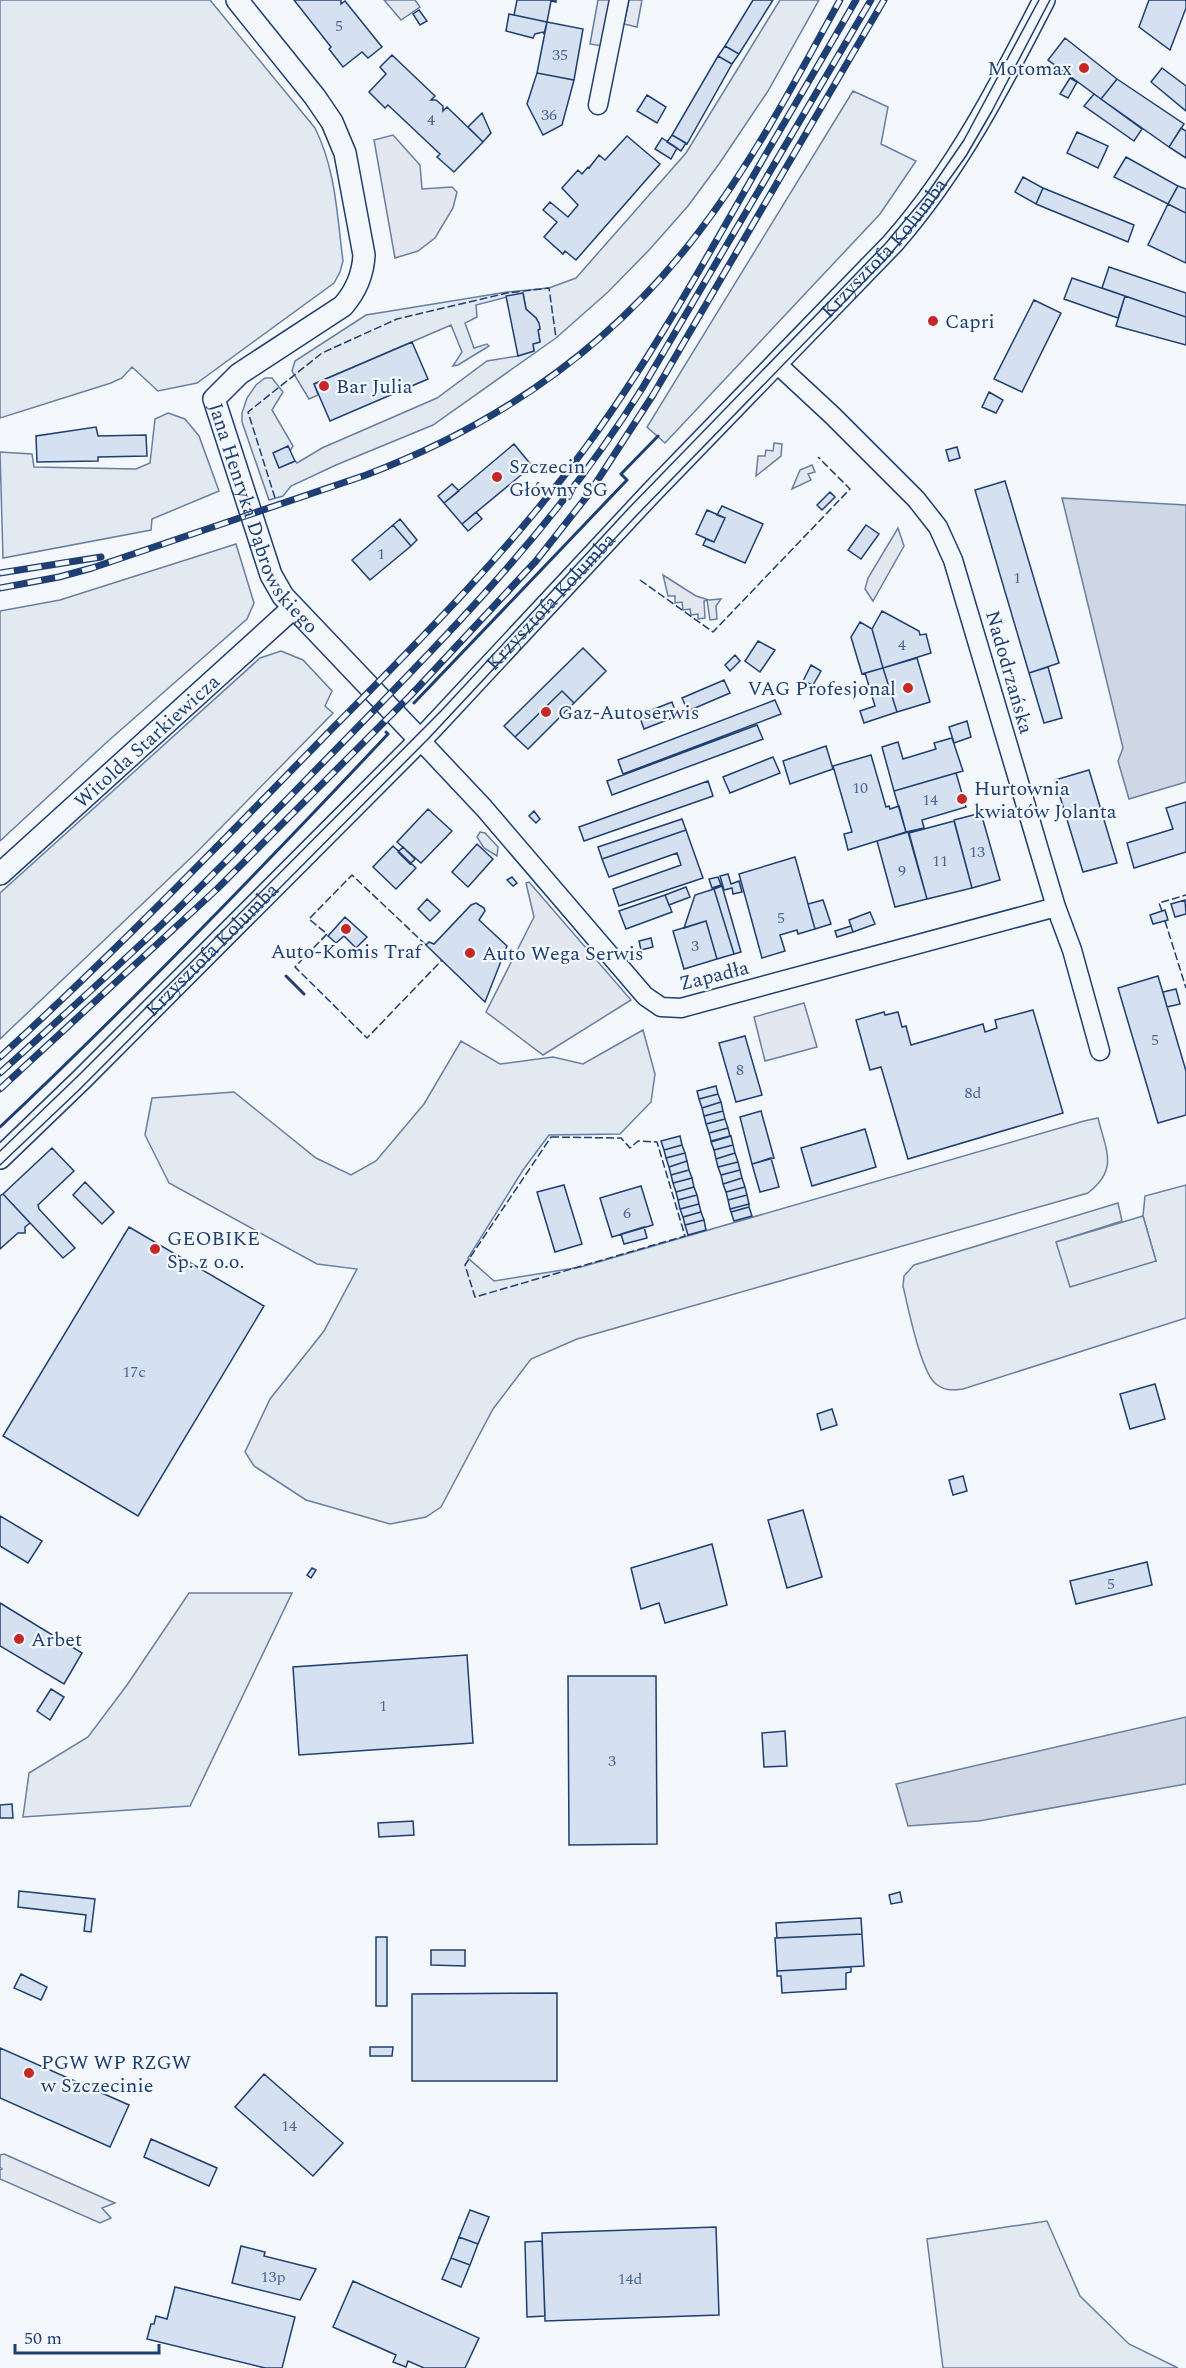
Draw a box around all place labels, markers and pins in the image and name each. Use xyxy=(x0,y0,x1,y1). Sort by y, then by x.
place label: Motomax xyxy=(987,54,1072,84)
marker: Motomax xyxy=(1077,61,1091,75)
place label: Capri xyxy=(945,307,995,337)
marker: Capri xyxy=(926,314,940,328)
place label: Bar Julia xyxy=(336,372,413,402)
marker: Bar Julia xyxy=(317,379,331,393)
place label: Szczecin Główny SG xyxy=(509,452,608,505)
marker: Szczecin Główny SG xyxy=(490,470,504,484)
place label: VAG Profesjonal xyxy=(747,674,896,704)
marker: VAG Profesjonal xyxy=(901,681,915,695)
place label: Gaz-Autoserwis xyxy=(558,698,699,728)
marker: Gaz-Autoserwis xyxy=(539,705,553,719)
place label: Hurtownia kwiatów Jolanta xyxy=(974,774,1117,827)
marker: Hurtownia kwiatów Jolanta xyxy=(955,792,969,806)
marker: Auto-Komis Traf xyxy=(339,922,353,936)
place label: Auto-Komis Traf xyxy=(271,937,423,967)
place label: Auto Wega Serwis xyxy=(482,939,644,969)
marker: Auto Wega Serwis xyxy=(463,946,477,960)
place label: GEOBIKE Sp. z o.o. xyxy=(167,1224,260,1277)
marker: GEOBIKE Sp. z o.o. xyxy=(148,1242,162,1256)
place label: Arbet xyxy=(31,1625,82,1655)
marker: Arbet xyxy=(12,1632,26,1646)
place label: PGW WP RZGW w Szczecinie xyxy=(40,2048,192,2101)
marker: PGW WP RZGW w Szczecinie xyxy=(22,2066,36,2080)

